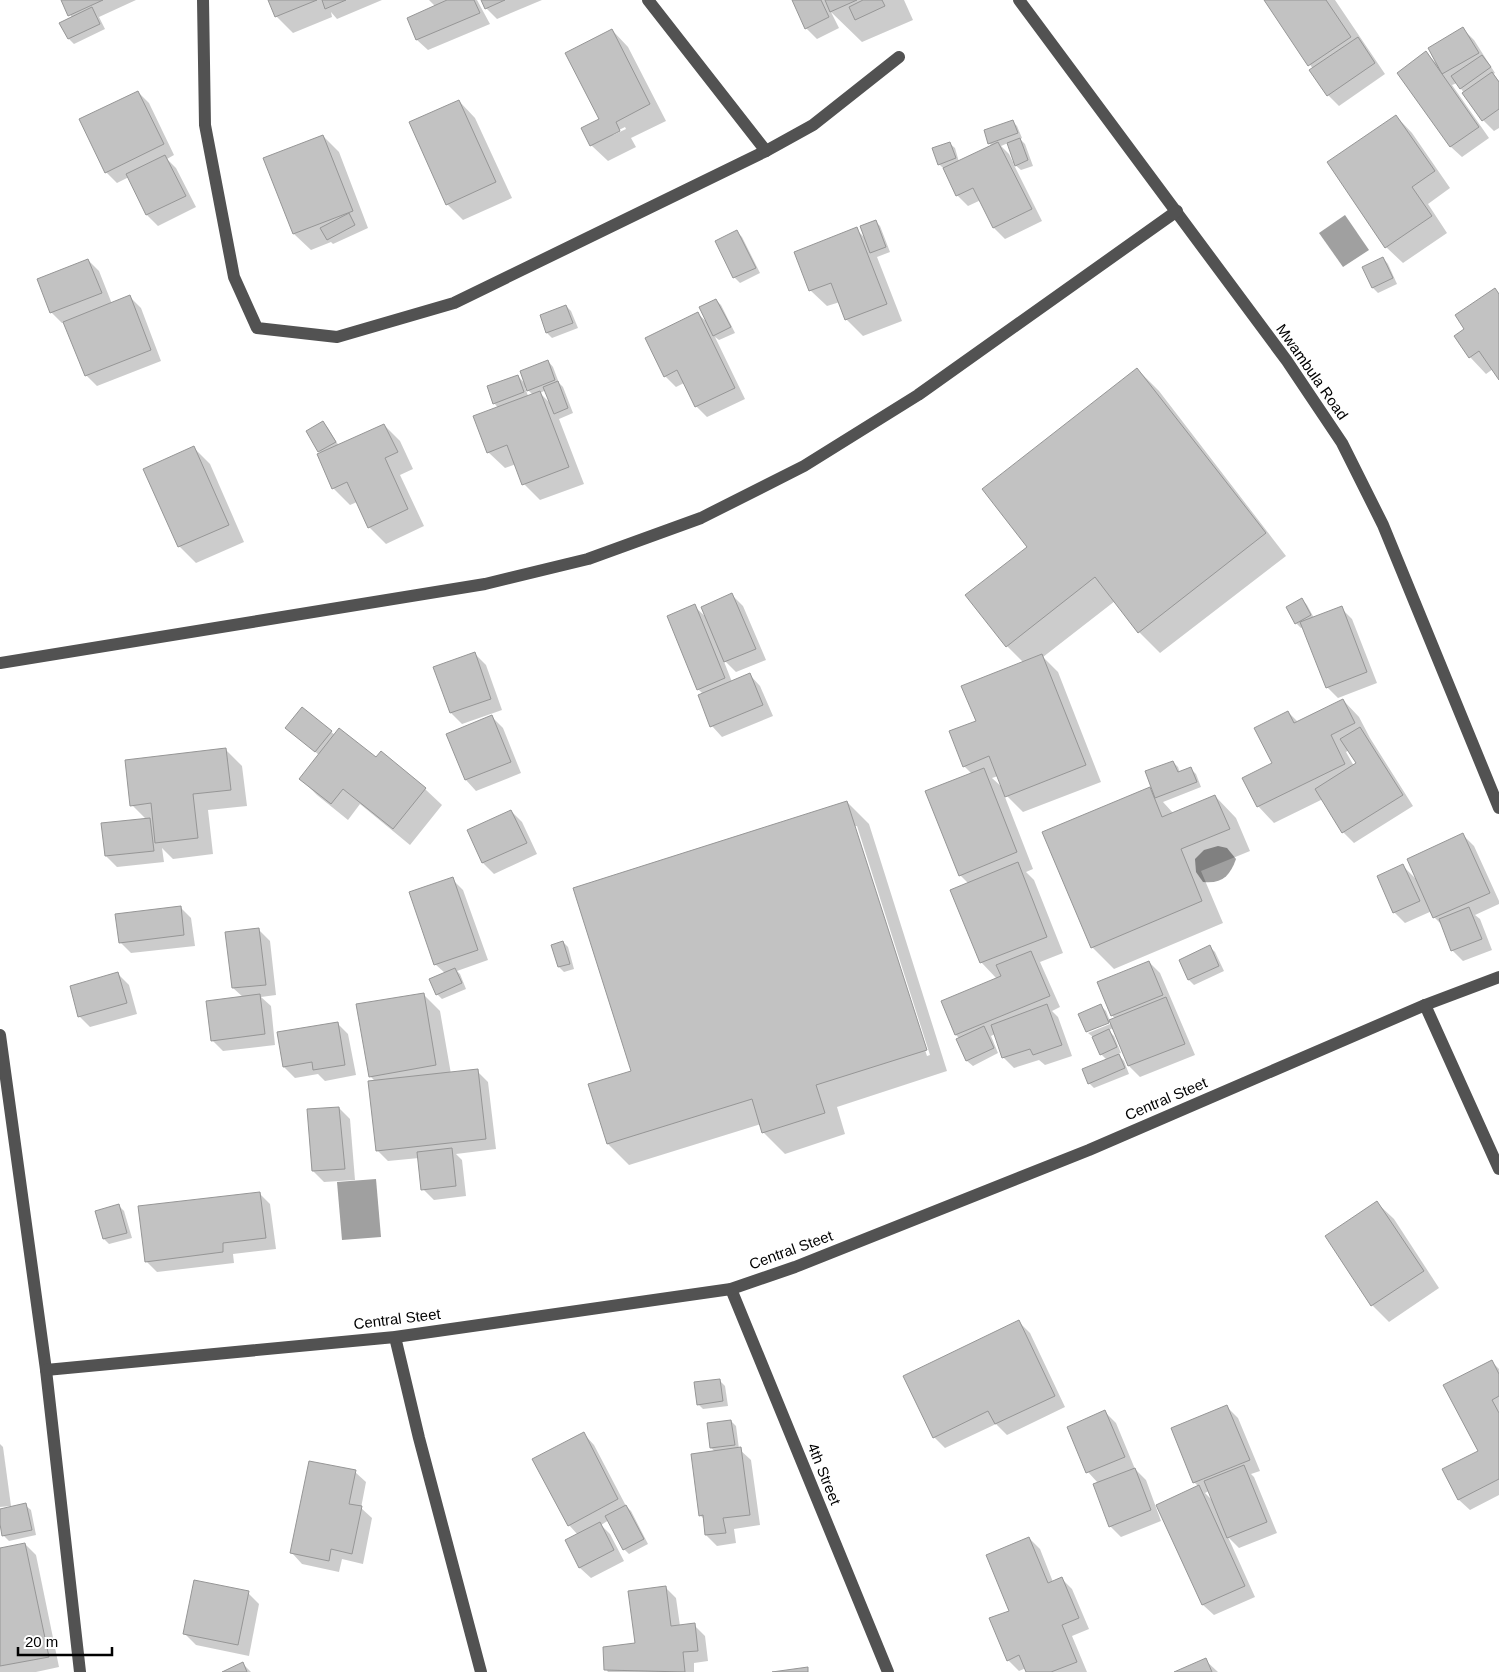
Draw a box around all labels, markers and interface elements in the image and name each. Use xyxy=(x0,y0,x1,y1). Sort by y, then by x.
street label: Mwambula Road xyxy=(1273,321,1352,423)
street label: Central Steet xyxy=(1122,1073,1210,1123)
street label: Central Steet xyxy=(747,1226,836,1272)
street label: Central Steet xyxy=(352,1305,442,1332)
street label: 4th Street xyxy=(804,1440,845,1508)
scale bar xyxy=(18,1624,111,1656)
text: 20 m xyxy=(25,1633,58,1650)

